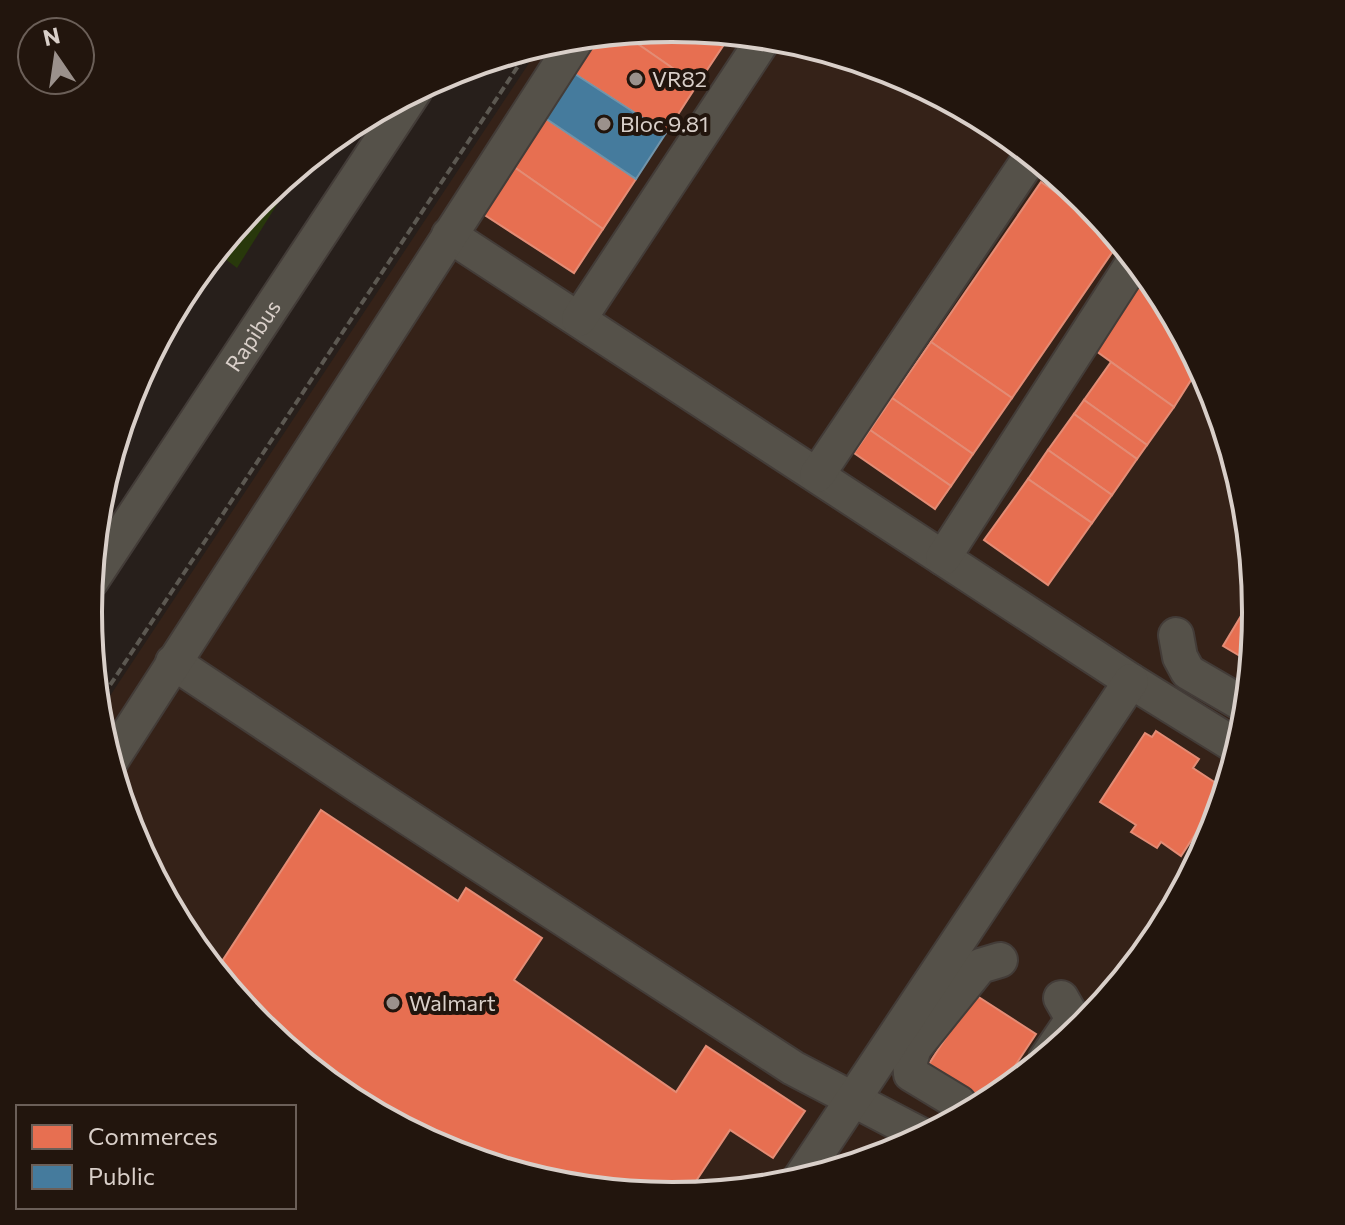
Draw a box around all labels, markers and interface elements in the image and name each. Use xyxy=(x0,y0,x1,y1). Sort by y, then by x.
north arrow xyxy=(16,16,96,96)
text: N xyxy=(40,21,62,51)
place label: VR82 xyxy=(652,65,707,92)
marker: VR82 xyxy=(627,70,645,88)
place label: Bloc 9.81 xyxy=(620,110,709,137)
marker: Bloc 9.81 xyxy=(595,115,613,133)
street label: Rapibus xyxy=(219,294,286,376)
place label: Walmart xyxy=(409,989,496,1016)
marker: Walmart xyxy=(384,994,402,1012)
legend xyxy=(16,1105,296,1209)
text: Commerces xyxy=(88,1121,218,1150)
text: Public xyxy=(88,1161,155,1190)

